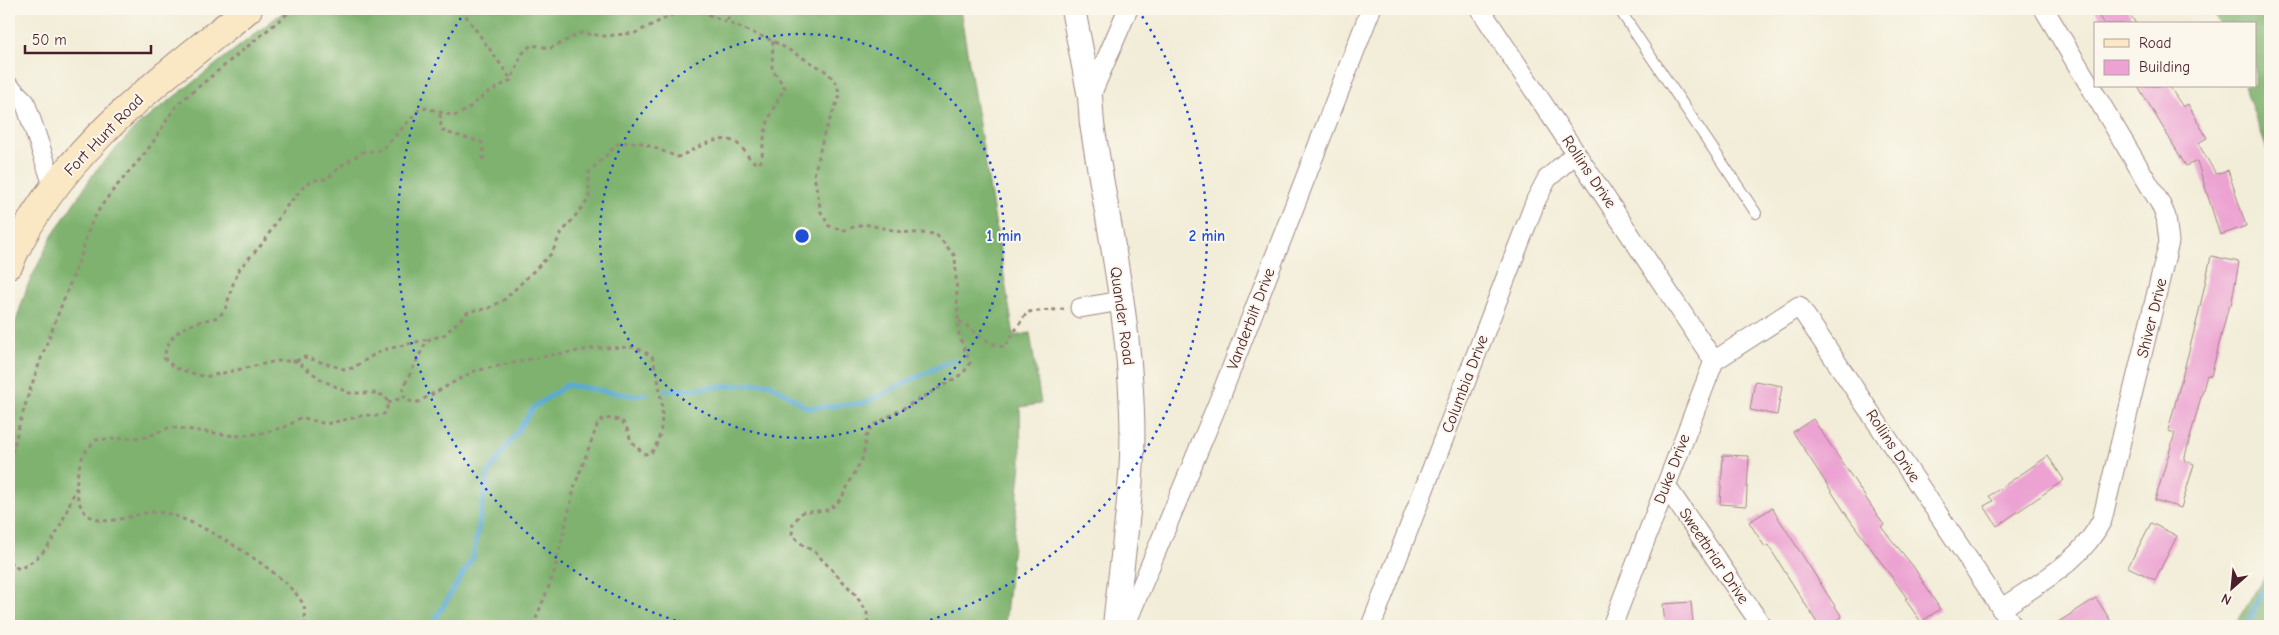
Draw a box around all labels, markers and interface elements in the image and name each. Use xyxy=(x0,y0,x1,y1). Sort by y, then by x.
scale bar xyxy=(25,22,151,54)
legend xyxy=(2094,22,2256,88)
text: 50 m xyxy=(32,31,67,49)
text: Road xyxy=(2139,34,2171,52)
text: Building xyxy=(2139,58,2190,76)
street label: Fort Hunt Road xyxy=(61,91,147,179)
street label: Rollins Drive xyxy=(1558,132,1620,212)
centre of rings xyxy=(793,227,811,245)
text: 1 min xyxy=(987,227,1021,245)
text: 2 min xyxy=(1189,227,1225,245)
street label: Quander Road xyxy=(1106,266,1138,366)
street label: Vanderbilt Drive xyxy=(1223,266,1279,372)
street label: Shiver Drive xyxy=(2133,276,2171,360)
street label: Columbia Drive xyxy=(1438,332,1492,436)
street label: Rollins Drive xyxy=(1862,406,1924,486)
street label: Duke Drive xyxy=(1650,431,1694,507)
street label: Sweetbriar Drive xyxy=(1675,505,1753,607)
north arrow xyxy=(2206,562,2256,612)
text: N xyxy=(2218,589,2234,609)

